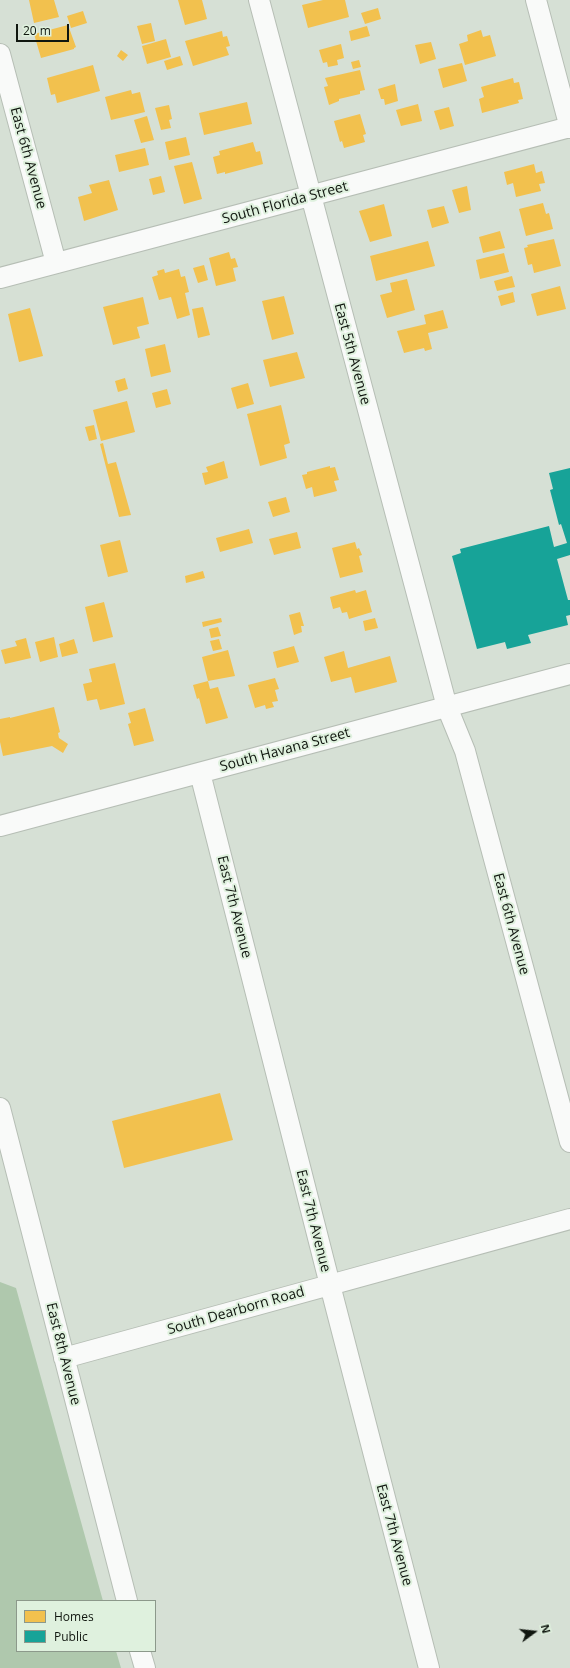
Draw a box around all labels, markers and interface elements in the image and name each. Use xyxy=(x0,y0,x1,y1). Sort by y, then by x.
scale bar xyxy=(18,16,71,42)
text: 20 m xyxy=(23,22,51,39)
street label: East 6th Avenue xyxy=(6,105,50,211)
street label: South Florida Street xyxy=(220,178,350,228)
street label: East 5th Avenue xyxy=(330,301,374,407)
street label: South Havana Street xyxy=(218,725,352,775)
street label: East 7th Avenue xyxy=(213,854,255,960)
street label: East 6th Avenue xyxy=(489,871,533,977)
street label: East 7th Avenue xyxy=(292,1168,334,1274)
street label: South Dearborn Road xyxy=(166,1283,306,1339)
street label: East 8th Avenue xyxy=(42,1301,84,1407)
street label: East 7th Avenue xyxy=(372,1482,416,1588)
legend xyxy=(16,1600,156,1652)
text: Homes xyxy=(54,1608,94,1625)
north arrow xyxy=(514,1612,554,1652)
text: N xyxy=(538,1622,554,1635)
text: Public xyxy=(54,1628,88,1645)

